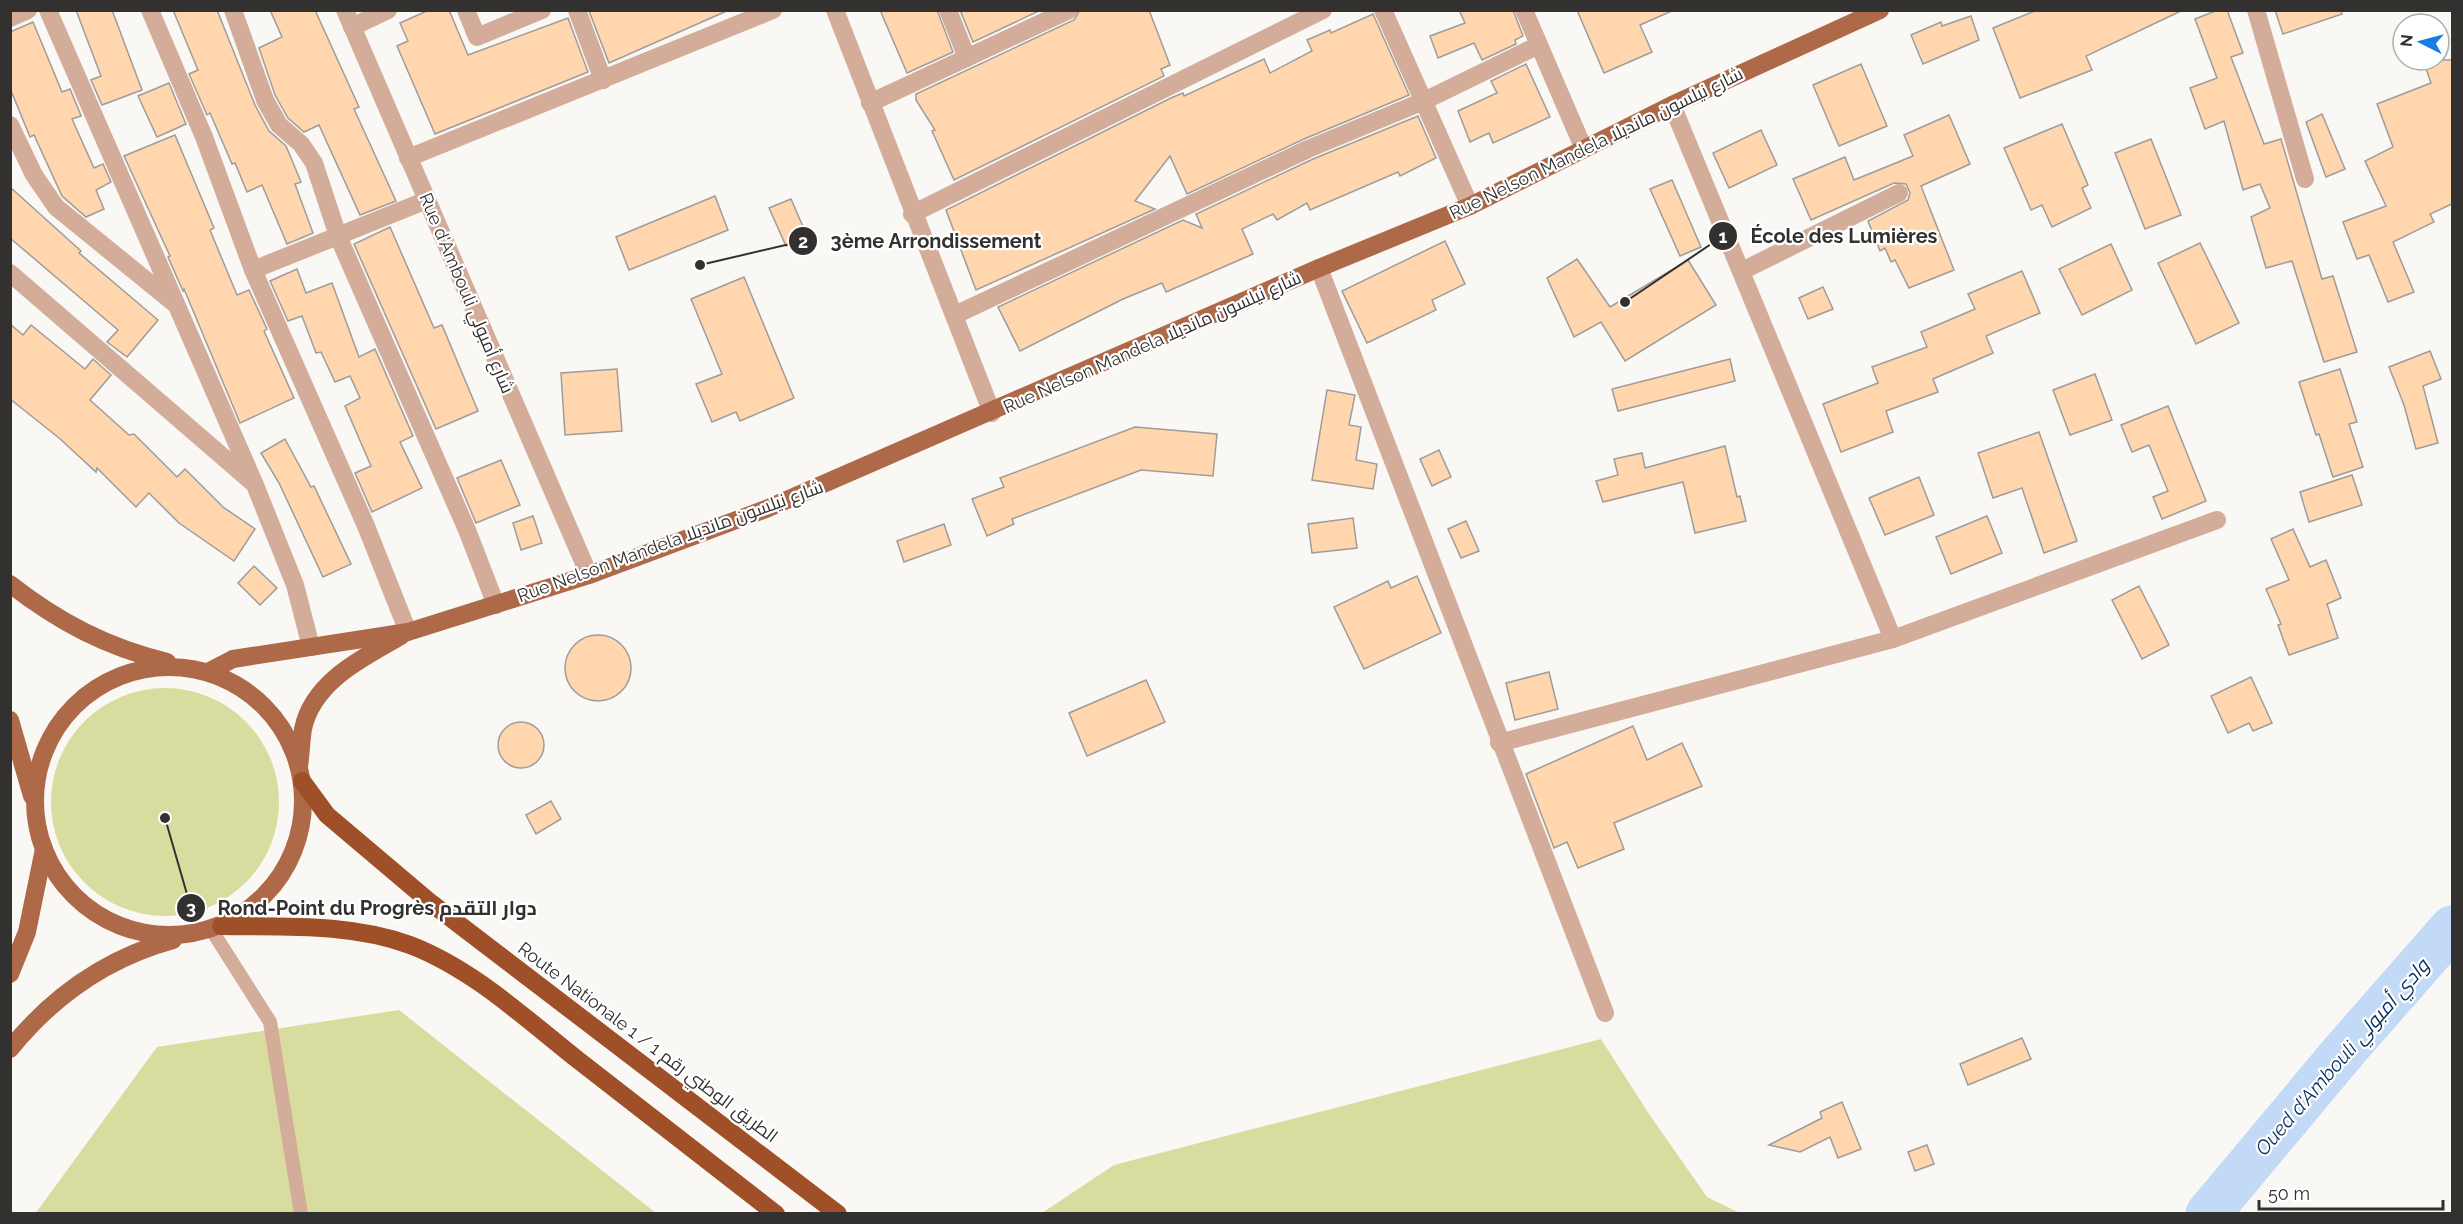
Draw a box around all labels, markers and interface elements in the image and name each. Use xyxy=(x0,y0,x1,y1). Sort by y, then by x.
north arrow xyxy=(2391,12,2451,72)
text: N xyxy=(2396,33,2417,48)
street label: Rue Nelson Mandela شارع نيلسون مانديلا xyxy=(1446,63,1747,225)
street label: Rue d'Ambouli شارع أمبولي xyxy=(412,190,519,398)
callout: École des Lumières xyxy=(1708,217,1949,255)
callout: 3ème Arrondissement xyxy=(788,222,1053,260)
text: École des Lumières xyxy=(1751,224,1938,248)
text: 1 xyxy=(1719,226,1728,247)
text: 3ème Arrondissement xyxy=(831,229,1042,253)
text: 2 xyxy=(798,231,808,252)
street label: Rue Nelson Mandela شارع نيلسون مانديلا xyxy=(1000,267,1305,419)
street label: Rue Nelson Mandela شارع نيلسون مانديلا xyxy=(514,476,826,608)
callout: Rond-Point du Progrès دوار التقدم xyxy=(176,889,549,927)
text: Rond-Point du Progrès دوار التقدم xyxy=(217,896,537,922)
text: 3 xyxy=(186,897,196,918)
street label: Route Nationale 1 / الطريق الوطني رقم 1 xyxy=(512,937,782,1150)
water label: Oued d'Ambouli وادي أمبولي xyxy=(2249,952,2438,1163)
scale bar xyxy=(2259,1173,2444,1211)
text: 50 m xyxy=(2268,1183,2310,1204)

